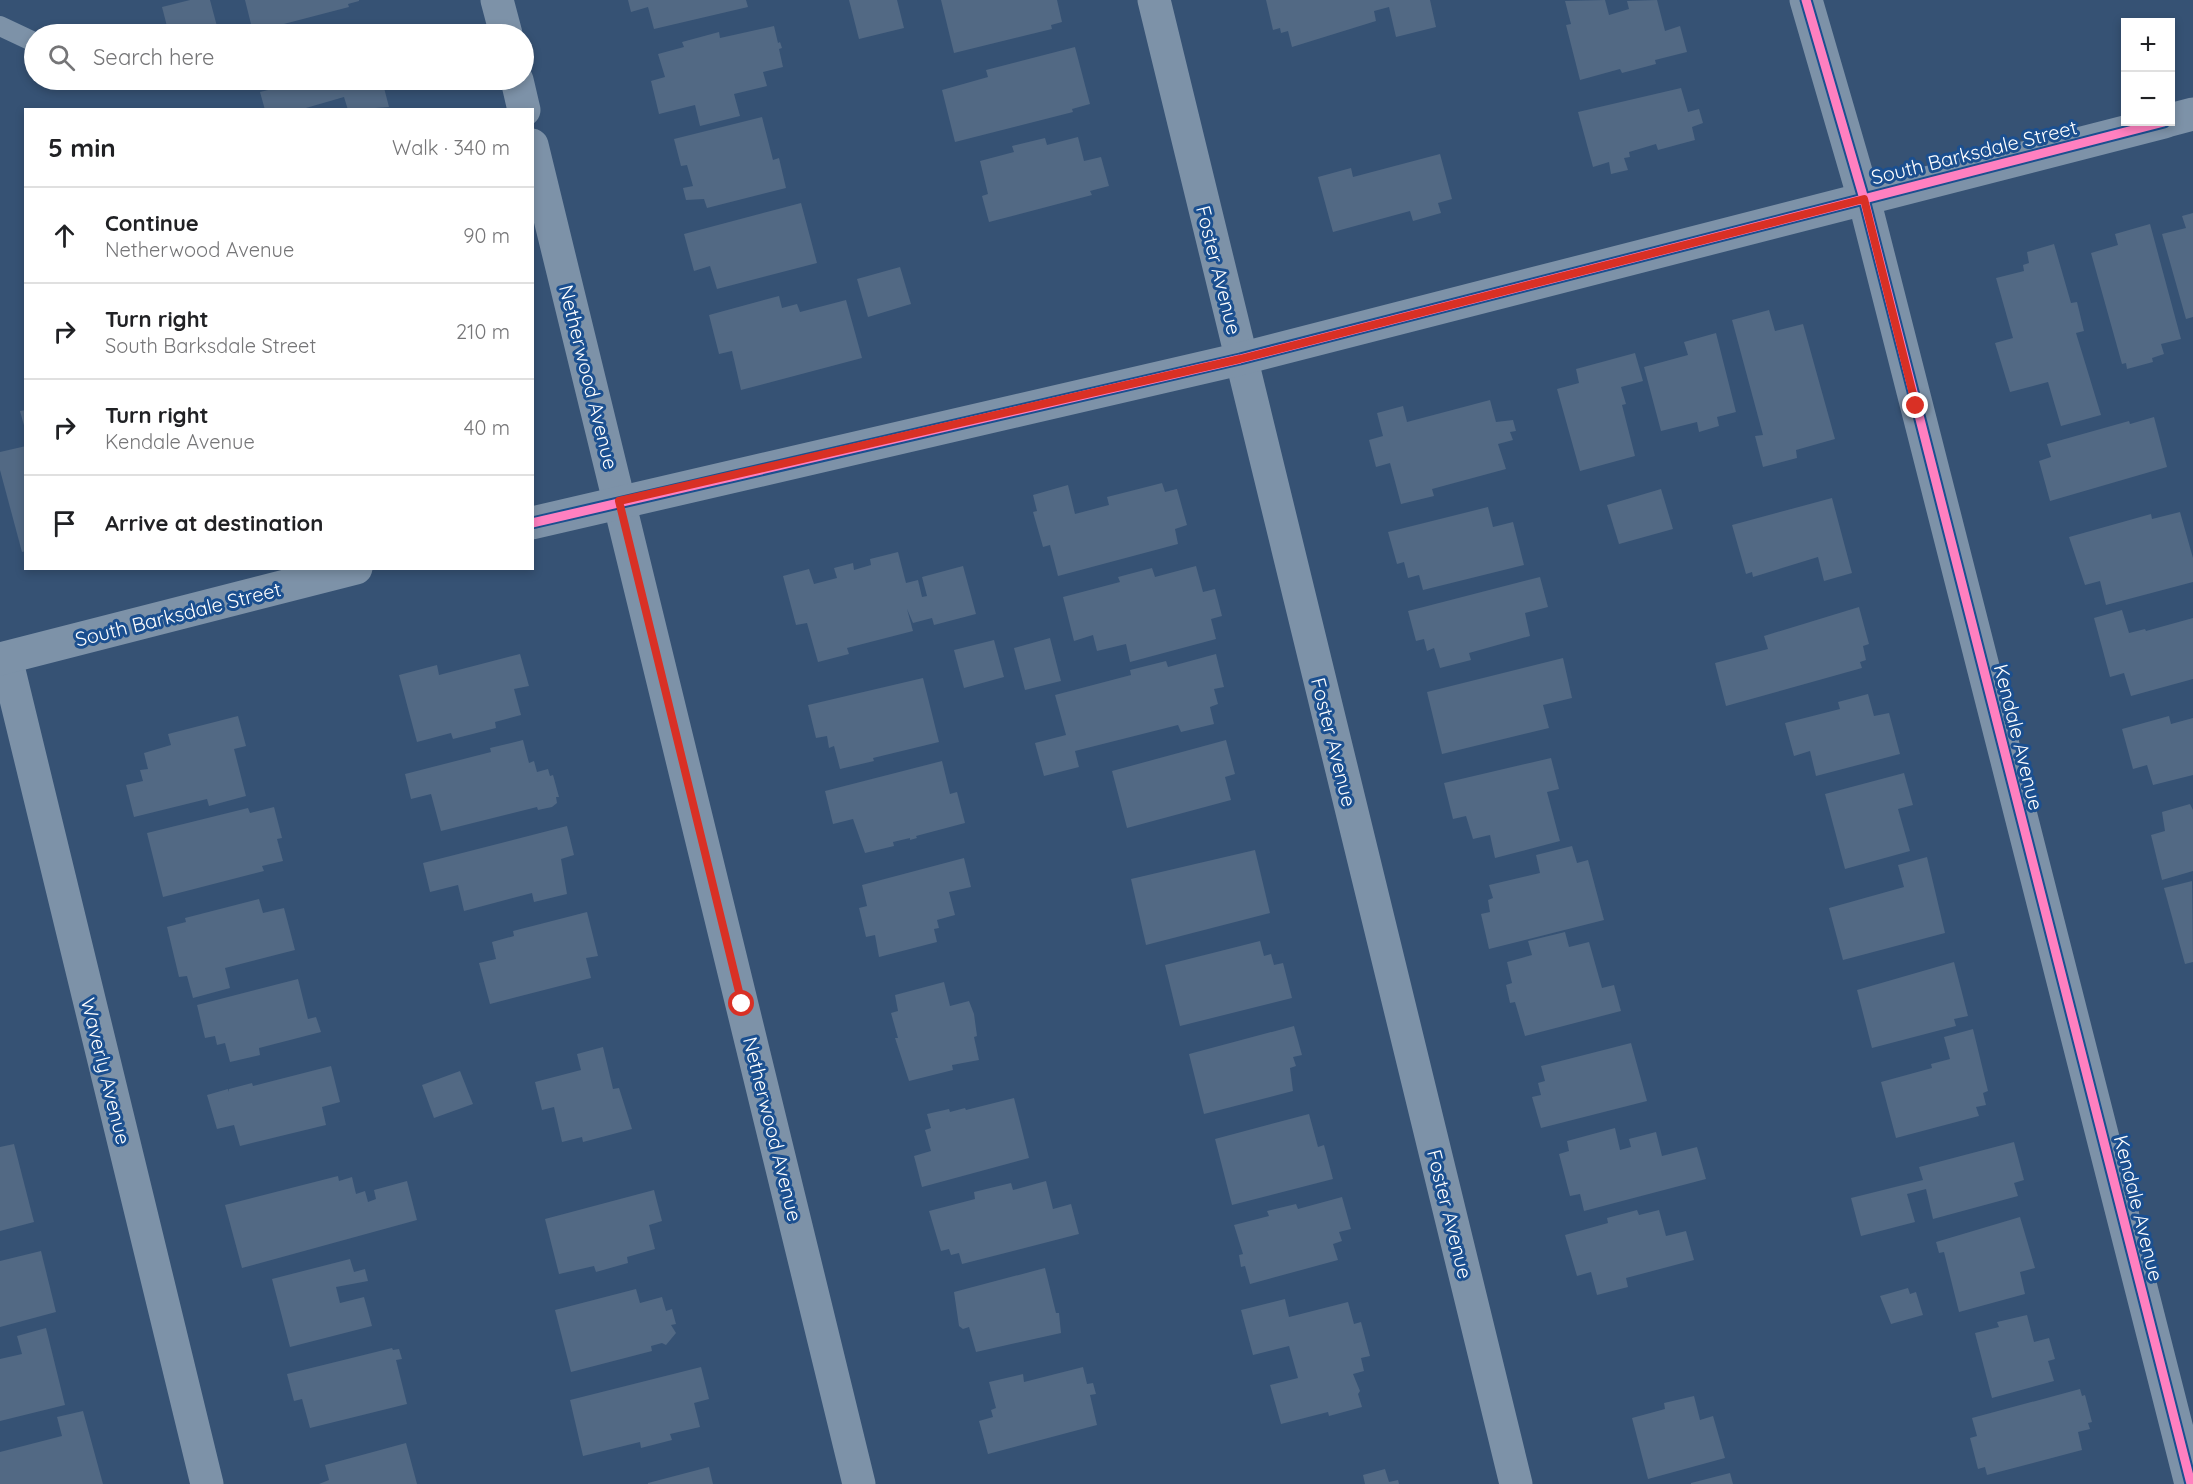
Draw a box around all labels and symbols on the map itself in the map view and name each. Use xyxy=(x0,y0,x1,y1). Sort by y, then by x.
street label: South Barksdale Street xyxy=(1869,114,2080,190)
street label: Foster Avenue xyxy=(1191,203,1247,337)
street label: Netherwood Avenue xyxy=(554,282,624,472)
route end xyxy=(1902,392,1928,418)
street label: South Barksdale Street xyxy=(73,576,284,652)
street label: Kendale Avenue xyxy=(1989,661,2049,813)
street label: Foster Avenue xyxy=(1306,675,1362,809)
route start xyxy=(728,990,754,1016)
street label: Waverly Avenue xyxy=(76,995,136,1147)
street label: Netherwood Avenue xyxy=(738,1034,808,1224)
street label: Kendale Avenue xyxy=(2109,1132,2169,1284)
street label: Foster Avenue xyxy=(1422,1147,1478,1281)

